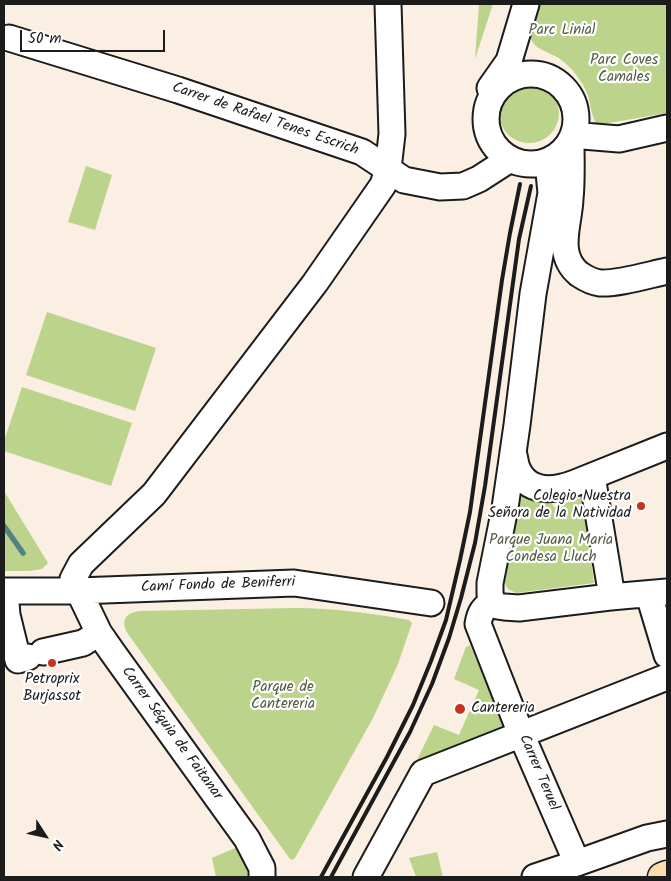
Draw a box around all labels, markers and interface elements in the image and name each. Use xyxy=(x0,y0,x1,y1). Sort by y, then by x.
scale bar xyxy=(22,20,168,52)
park label: Parc Linial xyxy=(529,22,595,40)
text: 50 m xyxy=(28,27,62,51)
park label: Parc Coves Camales xyxy=(590,52,658,87)
street label: Carrer de Rafael Tenes Escrich xyxy=(169,80,361,160)
place label: Colegio Nuestra Señora de la Natividad xyxy=(488,488,631,523)
marker: Colegio Nuestra Señora de la Natividad xyxy=(635,500,647,512)
park label: Parque Juana Maria Condesa Lluch xyxy=(489,532,613,567)
street label: Camí Fondo de Beniferri xyxy=(140,574,296,598)
marker: Petroprix Burjassot xyxy=(46,657,58,669)
street label: Carrer Séquia de Faitanar xyxy=(116,664,226,804)
place label: Petroprix Burjassot xyxy=(23,671,81,706)
park label: Parque de Cantereria xyxy=(251,679,315,714)
place label: Cantereria xyxy=(471,700,535,718)
marker: Cantereria xyxy=(453,702,467,716)
street label: Carrer Teruel xyxy=(514,732,562,814)
north arrow xyxy=(20,811,70,861)
text: N xyxy=(46,835,69,855)

